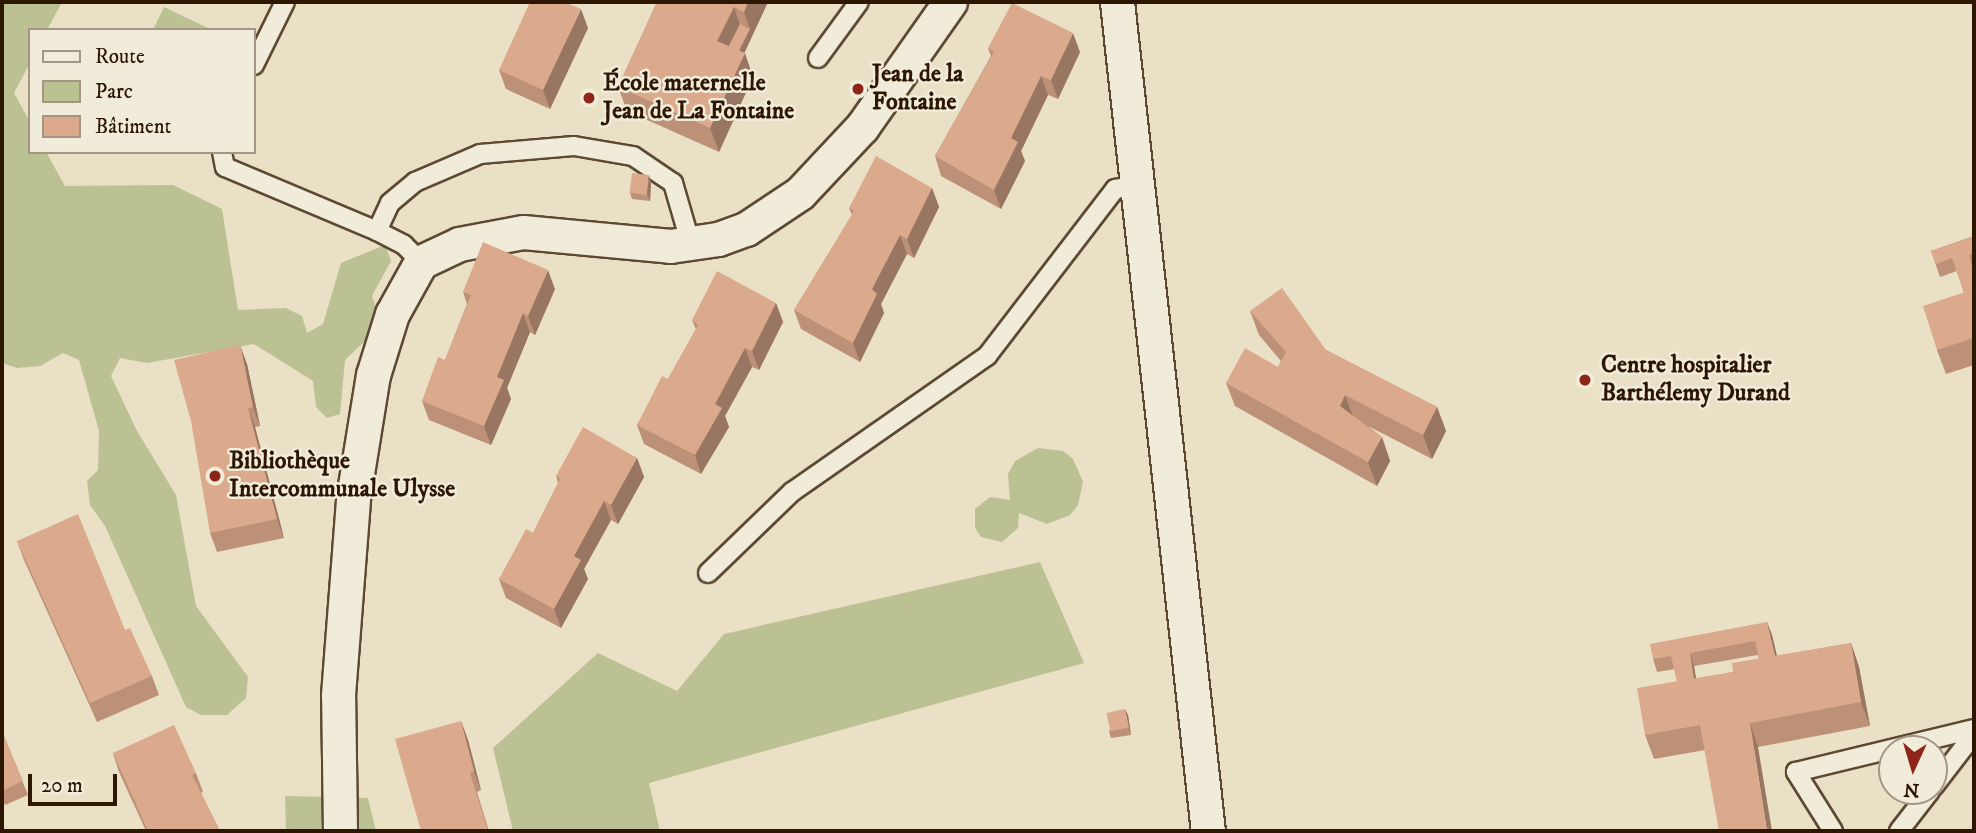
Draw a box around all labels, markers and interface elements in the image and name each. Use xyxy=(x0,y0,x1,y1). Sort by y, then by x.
legend xyxy=(28,28,256,154)
text: Route xyxy=(95,44,145,70)
place label: Jean de la Fontaine xyxy=(872,61,963,117)
place label: École maternelle Jean de La Fontaine xyxy=(603,70,794,126)
text: Parc xyxy=(95,79,133,105)
marker: Jean de la Fontaine xyxy=(850,81,866,97)
marker: École maternelle Jean de La Fontaine xyxy=(581,90,597,106)
text: Bâtiment xyxy=(95,114,171,140)
place label: Centre hospitalier Barthélemy Durand xyxy=(1601,352,1790,408)
marker: Centre hospitalier Barthélemy Durand xyxy=(1575,370,1595,390)
place label: Bibliothèque Intercommunale Ulysse xyxy=(229,448,455,504)
marker: Bibliothèque Intercommunale Ulysse xyxy=(207,468,223,484)
north arrow xyxy=(1878,735,1948,805)
scale bar xyxy=(32,760,121,804)
text: 20 m xyxy=(41,773,83,799)
text: N xyxy=(1903,777,1920,801)

